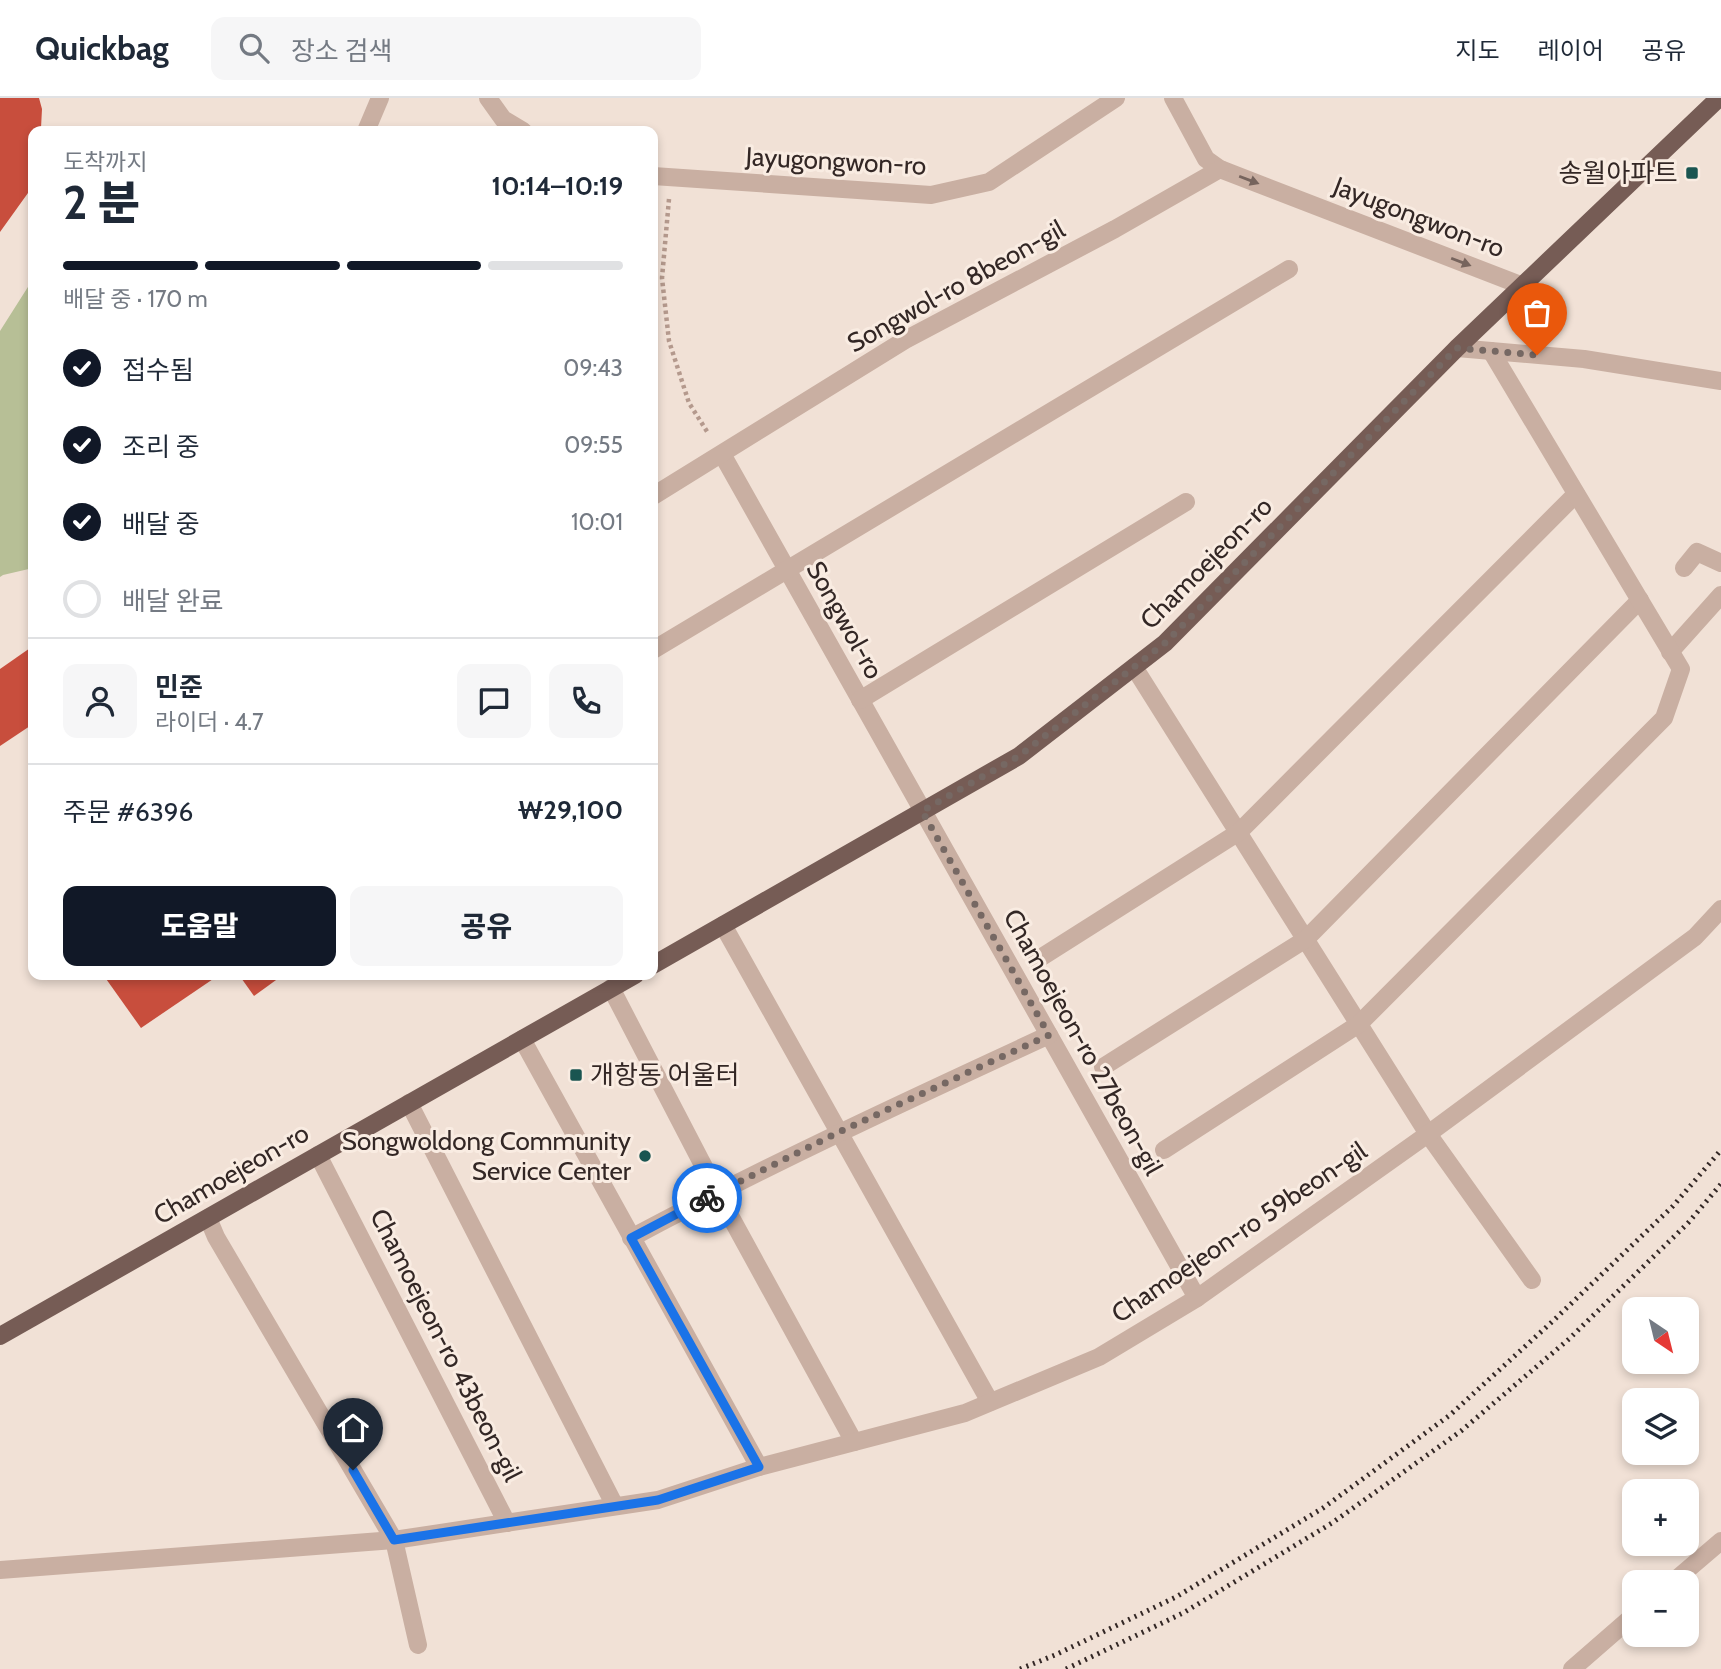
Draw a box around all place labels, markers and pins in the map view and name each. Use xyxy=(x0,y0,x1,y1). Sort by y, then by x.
place label: 송월아파트 xyxy=(1558,157,1678,189)
marker: 송월아파트 xyxy=(1684,165,1700,181)
pin xyxy=(1507,283,1567,355)
place label: 개항동 어울터 xyxy=(590,1059,739,1091)
marker: 개항동 어울터 xyxy=(568,1067,584,1083)
place label: Songwoldong Community Service Center xyxy=(342,1125,632,1187)
marker: Songwoldong Community Service Center xyxy=(637,1148,653,1164)
pin xyxy=(323,1398,383,1470)

